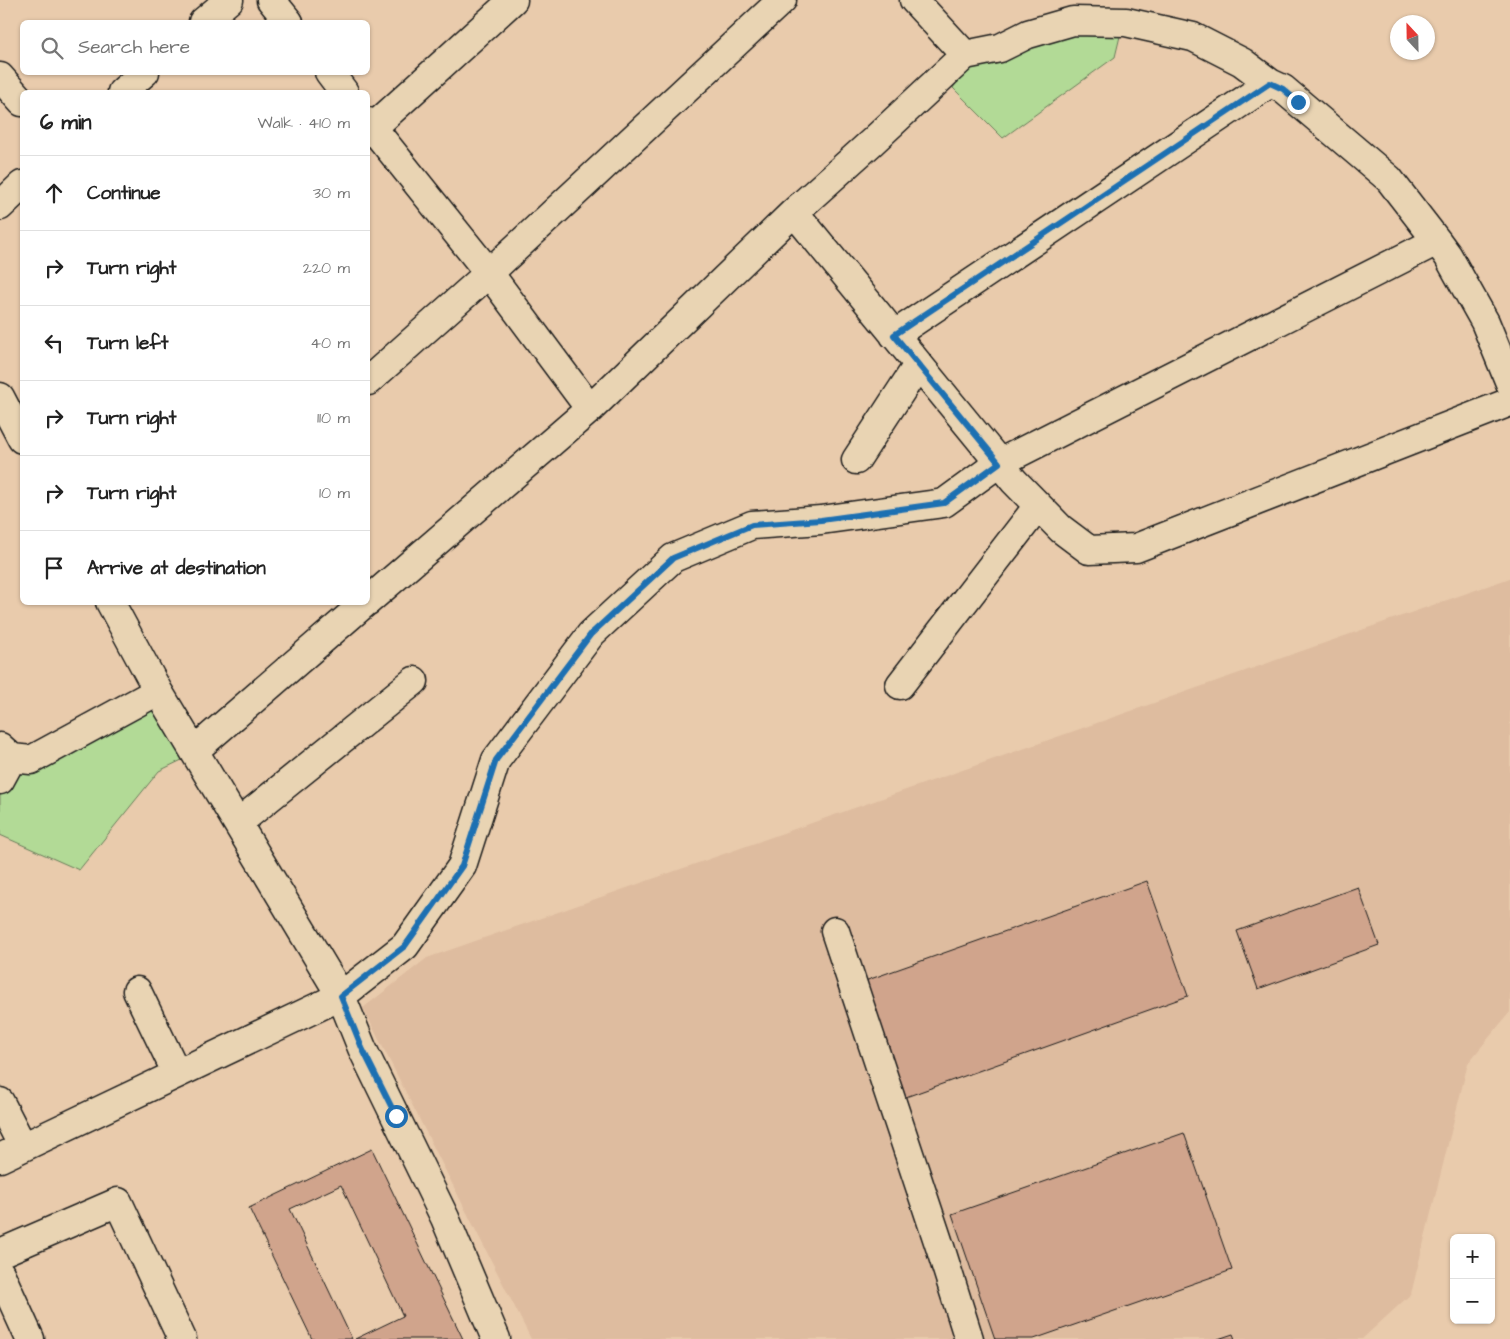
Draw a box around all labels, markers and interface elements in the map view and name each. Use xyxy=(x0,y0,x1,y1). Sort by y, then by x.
north arrow xyxy=(1390,15,1435,60)
search box xyxy=(20,20,370,75)
icon: search xyxy=(38,34,66,62)
text: Search here xyxy=(78,34,190,61)
route end xyxy=(1287,91,1310,114)
text: 6 min xyxy=(40,108,92,137)
text: Walk · 410 m xyxy=(258,112,350,134)
icon: ahead xyxy=(40,179,68,207)
text: Continue xyxy=(87,180,161,207)
text: 30 m xyxy=(313,182,350,204)
icon: right xyxy=(40,254,68,282)
text: Turn right xyxy=(87,255,176,282)
text: 220 m xyxy=(303,257,350,279)
icon: left xyxy=(40,329,68,357)
text: Turn left xyxy=(87,330,168,357)
text: 40 m xyxy=(310,332,350,354)
icon: right xyxy=(40,404,68,432)
text: Turn right xyxy=(87,405,176,432)
text: 110 m xyxy=(317,407,350,429)
icon: right xyxy=(40,479,68,507)
text: Turn right xyxy=(87,480,176,507)
text: 10 m xyxy=(319,482,350,504)
icon: arrive xyxy=(40,554,68,582)
text: Arrive at destination xyxy=(87,555,266,582)
route start xyxy=(385,1105,408,1128)
map controls xyxy=(1450,1234,1495,1324)
button: + xyxy=(1450,1234,1495,1279)
button: − xyxy=(1450,1279,1495,1324)

